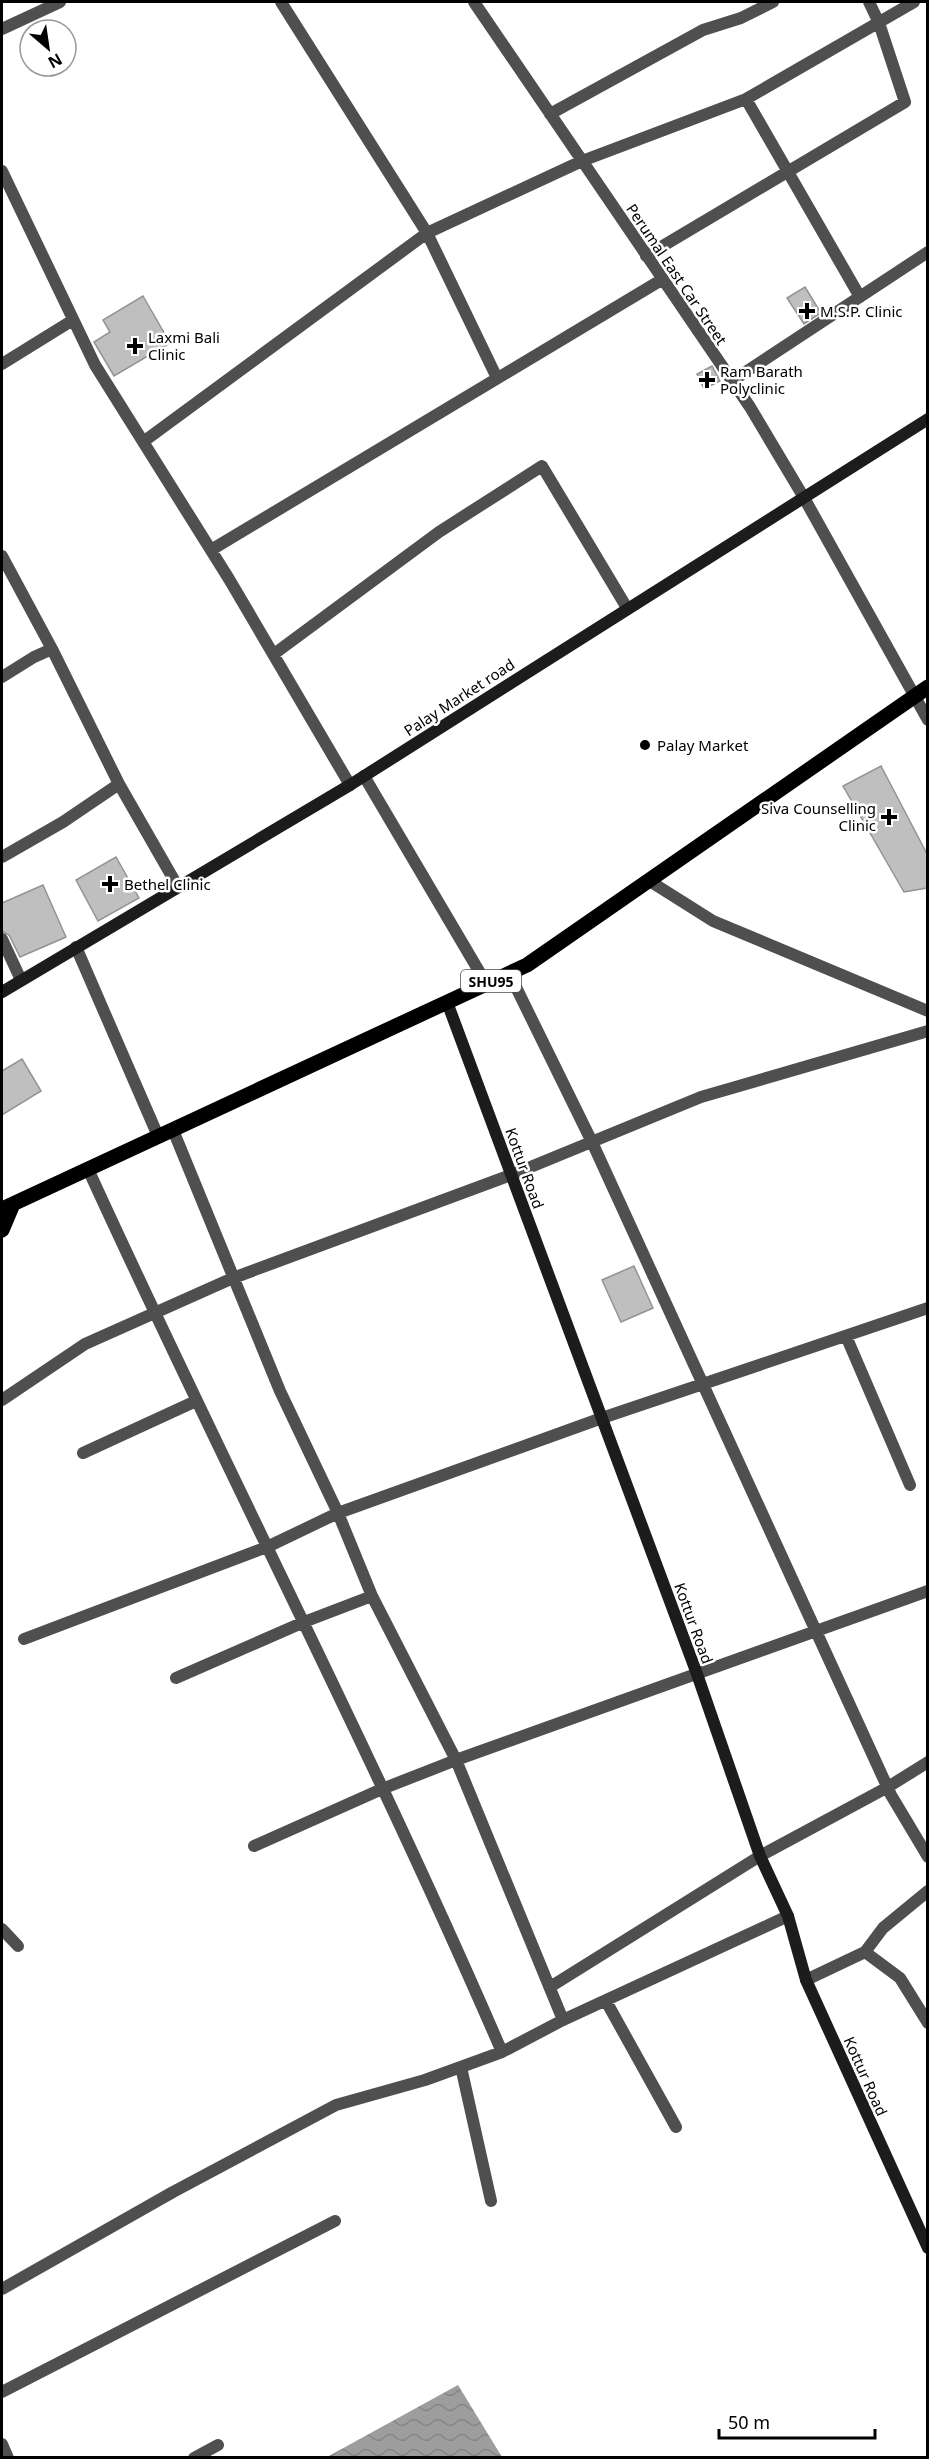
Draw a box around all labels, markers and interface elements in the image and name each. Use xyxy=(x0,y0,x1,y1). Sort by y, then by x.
north arrow xyxy=(18,18,78,78)
text: N xyxy=(44,48,66,74)
street label: Perumal East Car Street xyxy=(622,199,732,349)
place label: M.S.P. Clinic xyxy=(820,301,903,321)
marker: M.S.P. Clinic xyxy=(798,302,816,320)
place label: Laxmi Bali Clinic xyxy=(148,327,220,364)
marker: Laxmi Bali Clinic xyxy=(126,337,144,355)
place label: Ram Barath Polyclinic xyxy=(720,361,803,398)
marker: Ram Barath Polyclinic xyxy=(698,371,716,389)
street label: Palay Market road xyxy=(400,654,518,740)
place label: Palay Market xyxy=(657,735,749,755)
marker: Palay Market xyxy=(638,738,652,752)
place label: Siva Counselling Clinic xyxy=(761,798,876,835)
marker: Siva Counselling Clinic xyxy=(880,808,898,826)
place label: Bethel Clinic xyxy=(124,874,211,894)
marker: Bethel Clinic xyxy=(101,875,119,893)
road number: SHU95 xyxy=(461,970,521,992)
street label: Kottur Road xyxy=(501,1125,549,1211)
street label: Kottur Road xyxy=(670,1580,718,1666)
street label: Kottur Road xyxy=(840,2033,892,2119)
scale bar xyxy=(719,2402,875,2440)
text: 50 m xyxy=(728,2410,770,2434)

